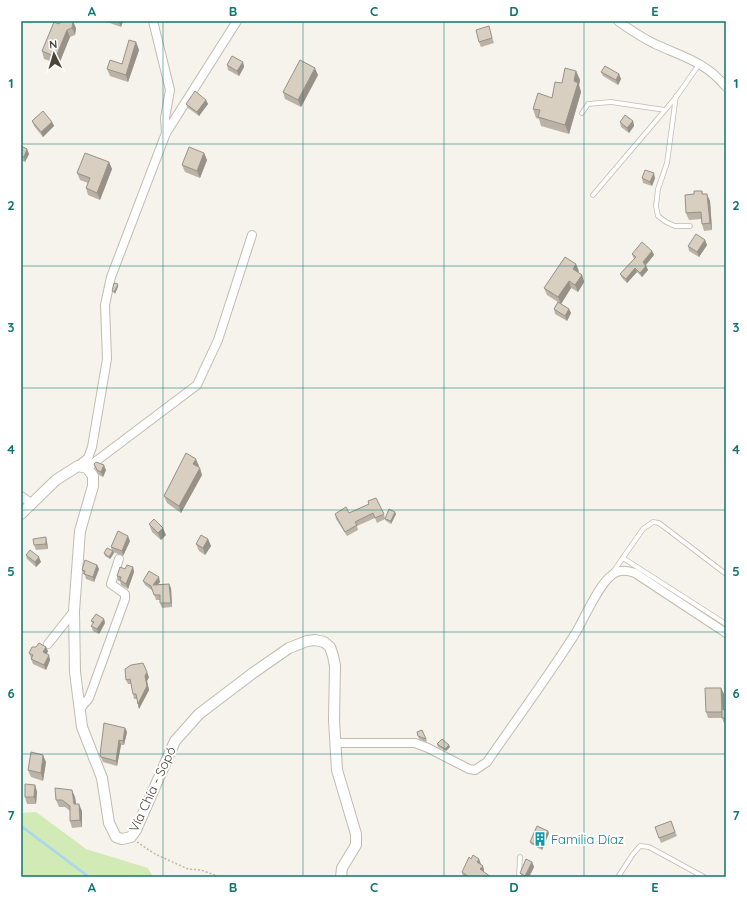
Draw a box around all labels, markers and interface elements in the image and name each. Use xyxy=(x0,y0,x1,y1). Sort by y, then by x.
text: A xyxy=(88,3,97,19)
text: B xyxy=(229,3,237,19)
text: C xyxy=(370,3,378,19)
text: D xyxy=(509,3,519,19)
text: E xyxy=(651,3,659,19)
north arrow xyxy=(34,34,74,74)
text: N xyxy=(48,37,58,51)
text: 1 xyxy=(8,75,14,91)
text: 1 xyxy=(733,75,739,91)
text: 2 xyxy=(7,197,15,213)
text: 2 xyxy=(732,197,740,213)
text: 3 xyxy=(8,319,15,335)
text: 3 xyxy=(733,319,740,335)
text: 4 xyxy=(7,441,15,457)
text: 4 xyxy=(732,441,740,457)
text: 5 xyxy=(7,563,15,579)
text: 5 xyxy=(732,563,740,579)
text: 6 xyxy=(7,685,15,701)
text: 6 xyxy=(732,685,740,701)
street label: Vía Chía - Sopó xyxy=(125,744,179,834)
text: 7 xyxy=(7,807,15,823)
text: 7 xyxy=(732,807,740,823)
building icon: Familia Díaz xyxy=(532,831,548,847)
place label: Familia Díaz xyxy=(551,831,624,847)
text: A xyxy=(88,879,97,895)
text: B xyxy=(229,879,237,895)
text: C xyxy=(370,879,378,895)
text: D xyxy=(509,879,519,895)
text: E xyxy=(651,879,659,895)

